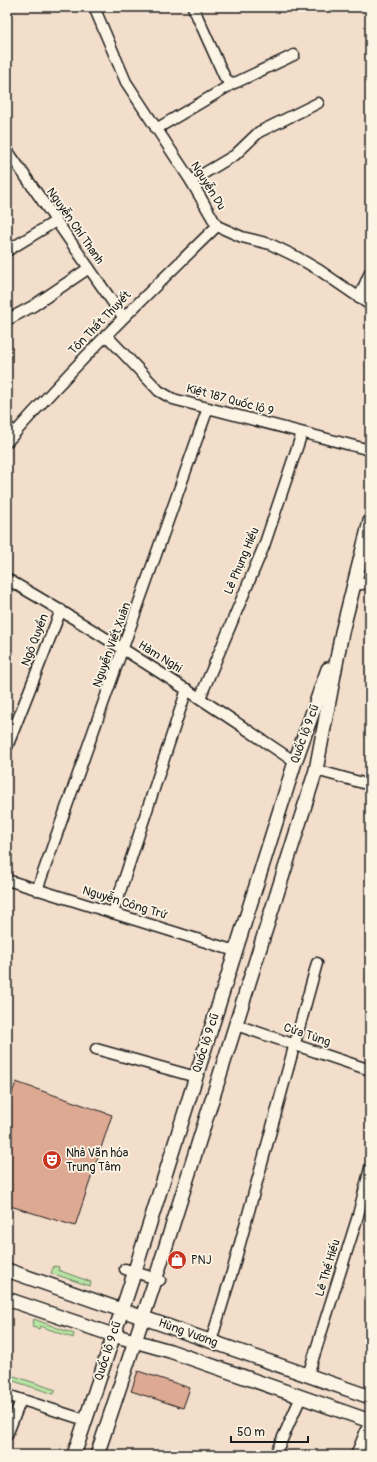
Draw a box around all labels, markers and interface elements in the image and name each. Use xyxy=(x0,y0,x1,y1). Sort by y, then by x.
street label: Nguyễn Du xyxy=(187,158,230,213)
street label: Nguyễn Chí Thanh xyxy=(43,184,108,267)
street label: Tôn Thất Thuyết xyxy=(65,287,134,358)
street label: Kiệt 187 Quốc lộ 9 xyxy=(185,380,276,419)
street label: Lê Phụng Hiểu xyxy=(221,525,263,597)
street label: Nguyễn Viết Xuân xyxy=(89,600,134,690)
street label: Ngô Quyền xyxy=(17,611,52,668)
street label: Hàm Nghi xyxy=(135,638,185,676)
street label: Quốc lộ 9 cũ xyxy=(286,702,323,766)
street label: Nguyễn Công Trứ xyxy=(81,882,170,923)
street label: Quốc lộ 9 cũ xyxy=(188,1011,223,1075)
street label: Cửa Tùng xyxy=(282,1020,332,1050)
place label: Nhà Văn hóa Trung Tâm xyxy=(66,1146,129,1175)
theatre icon: Nhà Văn hóa Trung Tâm xyxy=(41,1149,63,1171)
street label: Lê Thế Hiếu xyxy=(311,1237,344,1298)
shop icon: PNJ xyxy=(166,1249,188,1271)
place label: PNJ xyxy=(191,1253,212,1268)
street label: Hùng Vương xyxy=(156,1315,220,1351)
street label: Quốc lộ 9 cũ xyxy=(90,1319,125,1383)
scale bar xyxy=(231,1418,308,1444)
text: 50 m xyxy=(237,1425,265,1440)

